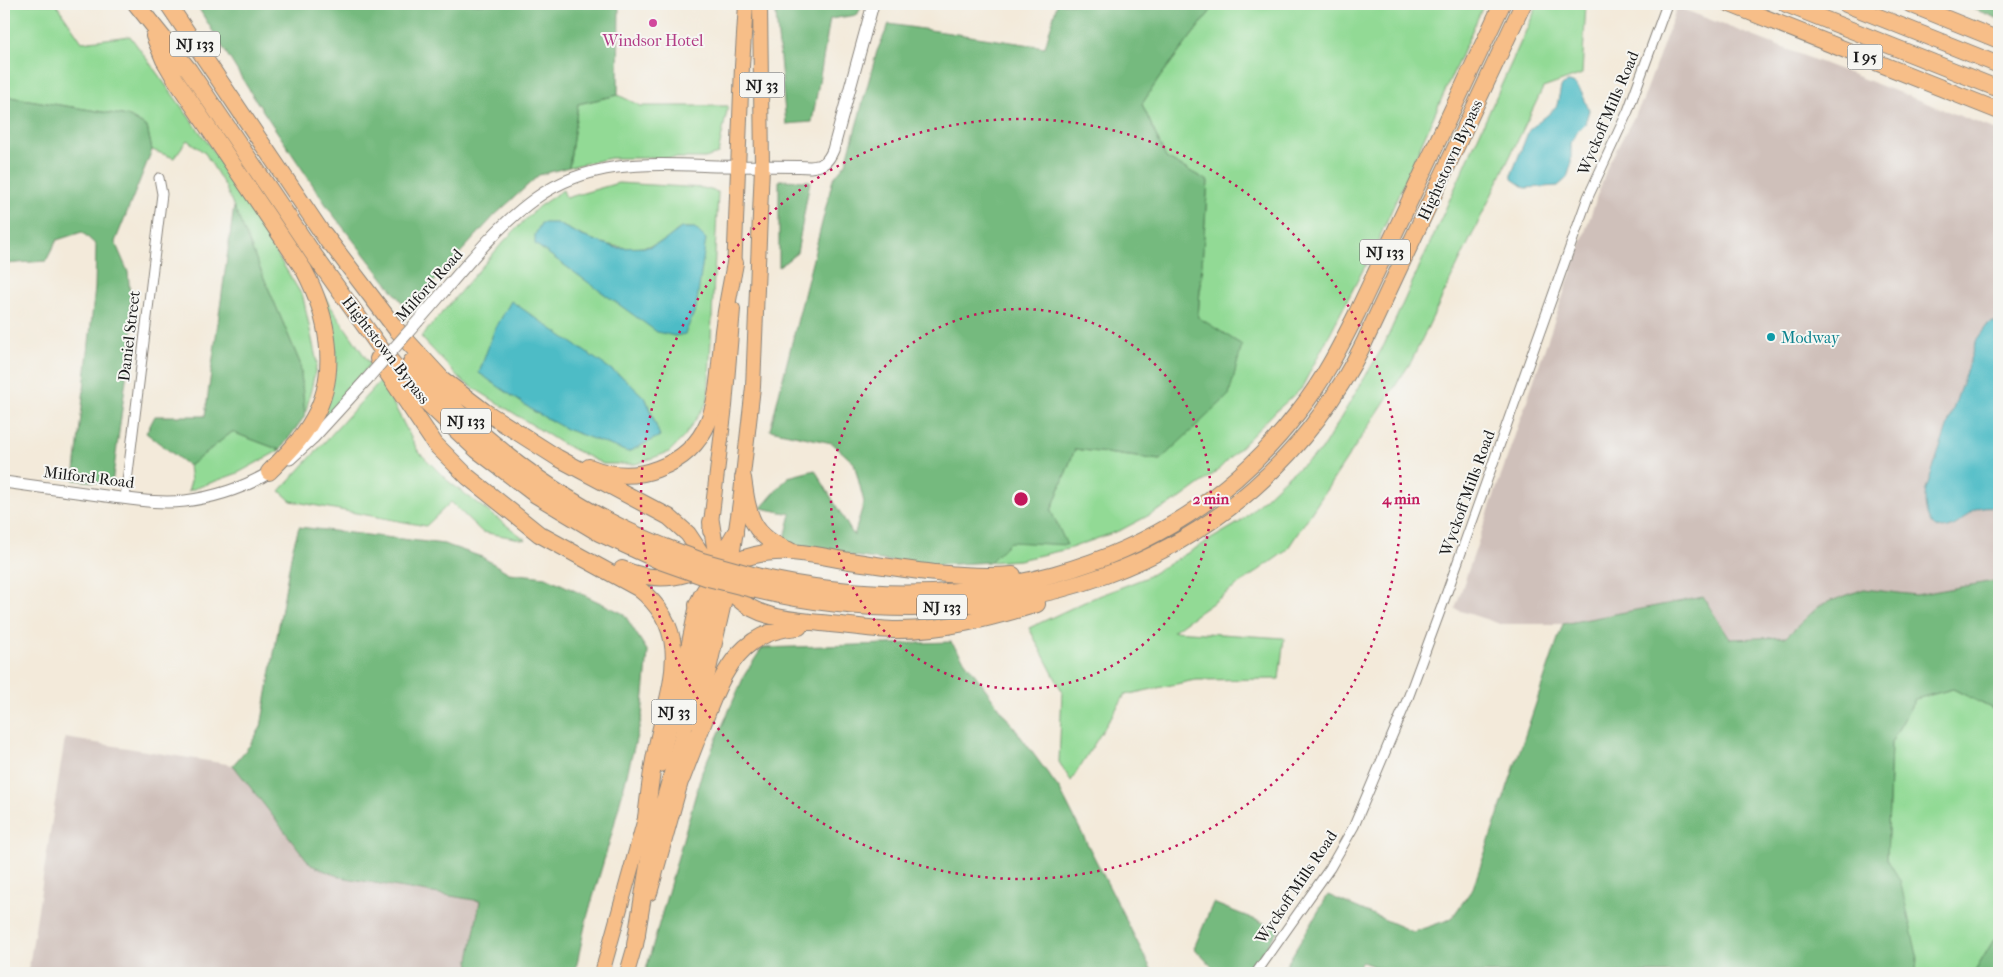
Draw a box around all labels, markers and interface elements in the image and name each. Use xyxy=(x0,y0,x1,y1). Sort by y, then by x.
marker: Windsor Hotel xyxy=(647,17,659,29)
place label: Windsor Hotel xyxy=(602,31,704,50)
road number: NJ 133 xyxy=(170,32,220,56)
road number: I 95 xyxy=(1848,44,1882,70)
street label: Wyckoff Mills Road xyxy=(1573,48,1643,179)
road number: NJ 33 xyxy=(740,72,784,98)
street label: Hightstown Bypass xyxy=(1414,96,1486,224)
road number: NJ 133 xyxy=(1360,240,1410,264)
street label: Milford Road xyxy=(391,245,467,325)
street label: Daniel Street xyxy=(114,289,144,383)
street label: Hightstown Bypass xyxy=(338,292,434,408)
place label: Modway xyxy=(1781,328,1840,347)
marker: Modway xyxy=(1765,331,1777,343)
road number: NJ 133 xyxy=(441,408,491,434)
street label: Wyckoff Mills Road xyxy=(1435,427,1499,560)
street label: Milford Road xyxy=(43,462,136,492)
centre of rings xyxy=(1012,490,1030,508)
text: 2 min xyxy=(1193,490,1230,508)
text: 4 min xyxy=(1381,490,1420,508)
road number: NJ 133 xyxy=(917,594,967,620)
road number: NJ 33 xyxy=(652,700,696,724)
street label: Wyckoff Mills Road xyxy=(1250,826,1341,948)

